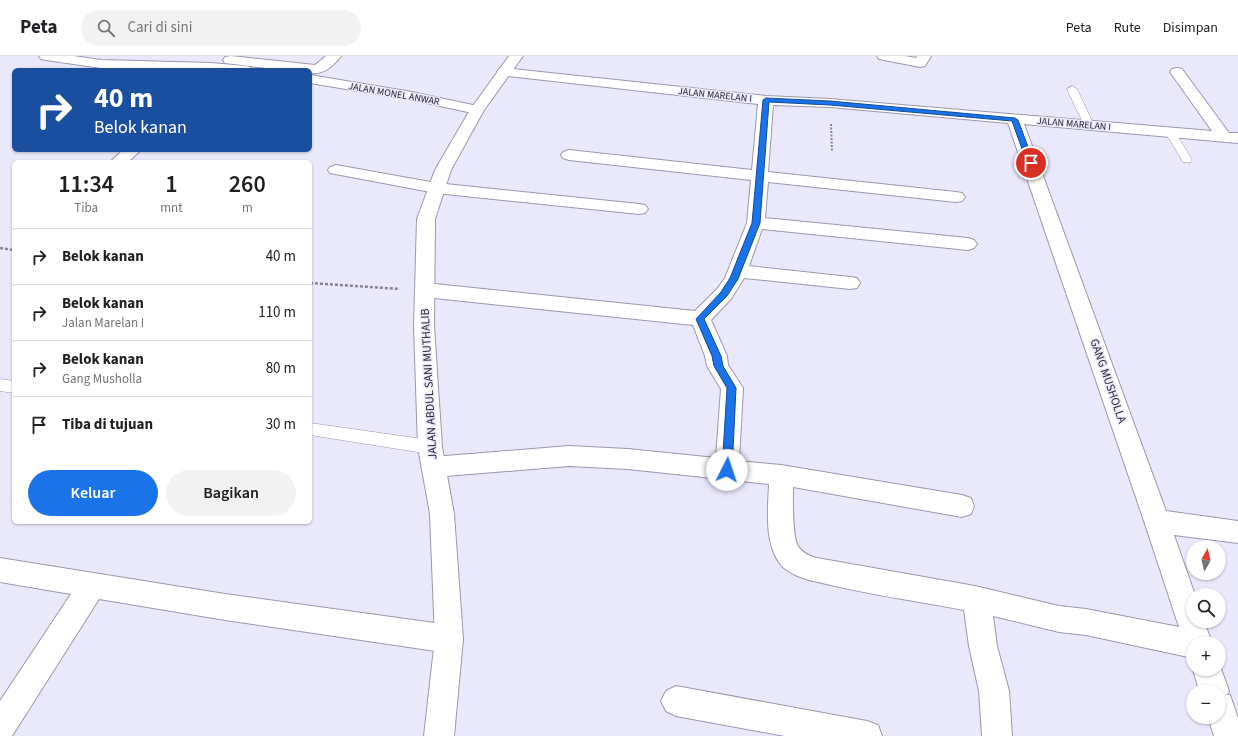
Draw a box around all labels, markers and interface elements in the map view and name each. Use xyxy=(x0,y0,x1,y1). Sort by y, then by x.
search box xyxy=(81,10,361,46)
text: Peta xyxy=(20,14,57,41)
icon: search xyxy=(95,17,117,39)
text: Cari di sini xyxy=(127,17,192,38)
text: Peta xyxy=(1066,18,1092,38)
text: Rute xyxy=(1114,18,1141,38)
text: Disimpan xyxy=(1163,18,1218,38)
text: 40 m xyxy=(94,78,153,118)
street label: JALAN MONEL ANWAR xyxy=(347,79,441,109)
icon: right xyxy=(28,84,80,136)
street label: JALAN MARELAN I xyxy=(677,84,753,106)
street label: JALAN MARELAN I xyxy=(1036,114,1112,134)
text: Belok kanan xyxy=(94,115,187,140)
pin xyxy=(1014,146,1048,180)
icon: arrive xyxy=(1020,152,1042,174)
text: 11:34 xyxy=(58,167,114,202)
text: 1 xyxy=(165,167,178,202)
text: 260 xyxy=(229,167,266,202)
text: Tiba xyxy=(74,199,98,217)
text: mnt xyxy=(160,199,183,217)
text: m xyxy=(242,199,253,217)
icon: right xyxy=(28,246,50,268)
text: Belok kanan xyxy=(62,246,144,267)
text: 40 m xyxy=(266,246,296,267)
text: Belok kanan xyxy=(62,293,144,314)
icon: right xyxy=(28,302,50,324)
text: 110 m xyxy=(258,302,296,323)
street label: JALAN ABDUL SANI MUTHALIB xyxy=(417,308,441,460)
text: Jalan Marelan I xyxy=(62,314,144,332)
street label: GANG MUSHOLLA xyxy=(1086,337,1131,426)
text: Belok kanan xyxy=(62,349,144,370)
icon: right xyxy=(28,358,50,380)
text: 80 m xyxy=(266,358,296,379)
text: Gang Musholla xyxy=(62,370,142,388)
icon: arrive xyxy=(28,414,50,436)
text: Tiba di tujuan xyxy=(62,414,153,435)
text: 30 m xyxy=(266,414,296,435)
position arrow xyxy=(706,449,748,491)
button: Keluar xyxy=(28,470,158,516)
button: Bagikan xyxy=(166,470,296,516)
north arrow xyxy=(1186,540,1226,580)
map controls xyxy=(1186,540,1226,724)
button: search xyxy=(1186,588,1226,628)
button: + xyxy=(1186,636,1226,676)
button: − xyxy=(1186,684,1226,724)

